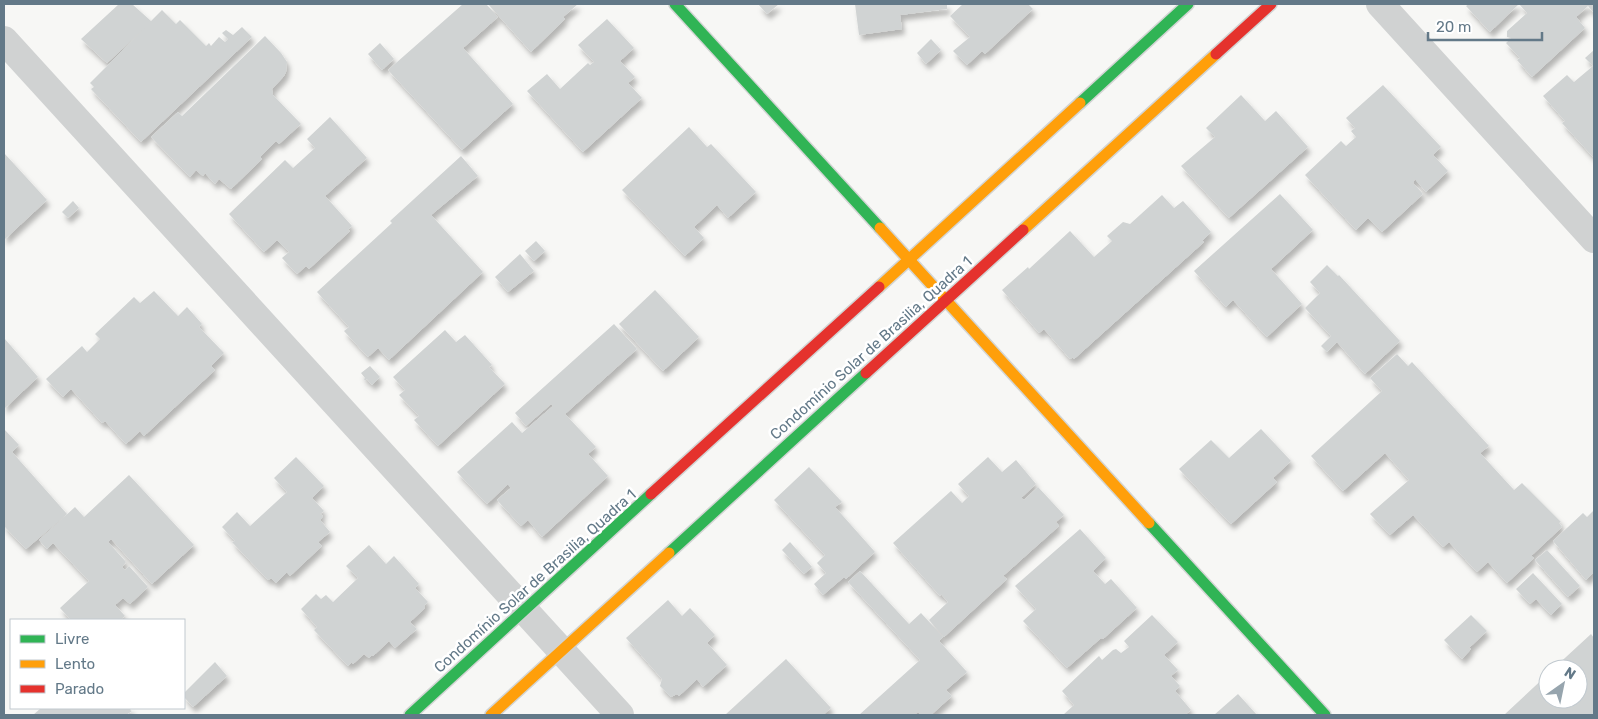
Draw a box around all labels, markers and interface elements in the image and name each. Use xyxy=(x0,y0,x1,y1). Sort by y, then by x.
scale bar xyxy=(1428,10,1542,42)
text: 20 m xyxy=(1436,18,1471,36)
street label: Condomínio Solar de Brasilia, Quadra 1 xyxy=(766,252,976,444)
street label: Condomínio Solar de Brasilia, Quadra 1 xyxy=(430,485,640,677)
legend xyxy=(10,619,185,709)
text: Livre xyxy=(55,630,89,648)
text: Lento xyxy=(55,655,95,673)
north arrow xyxy=(1538,659,1588,709)
text: N xyxy=(1561,664,1579,683)
text: Parado xyxy=(55,680,104,698)

